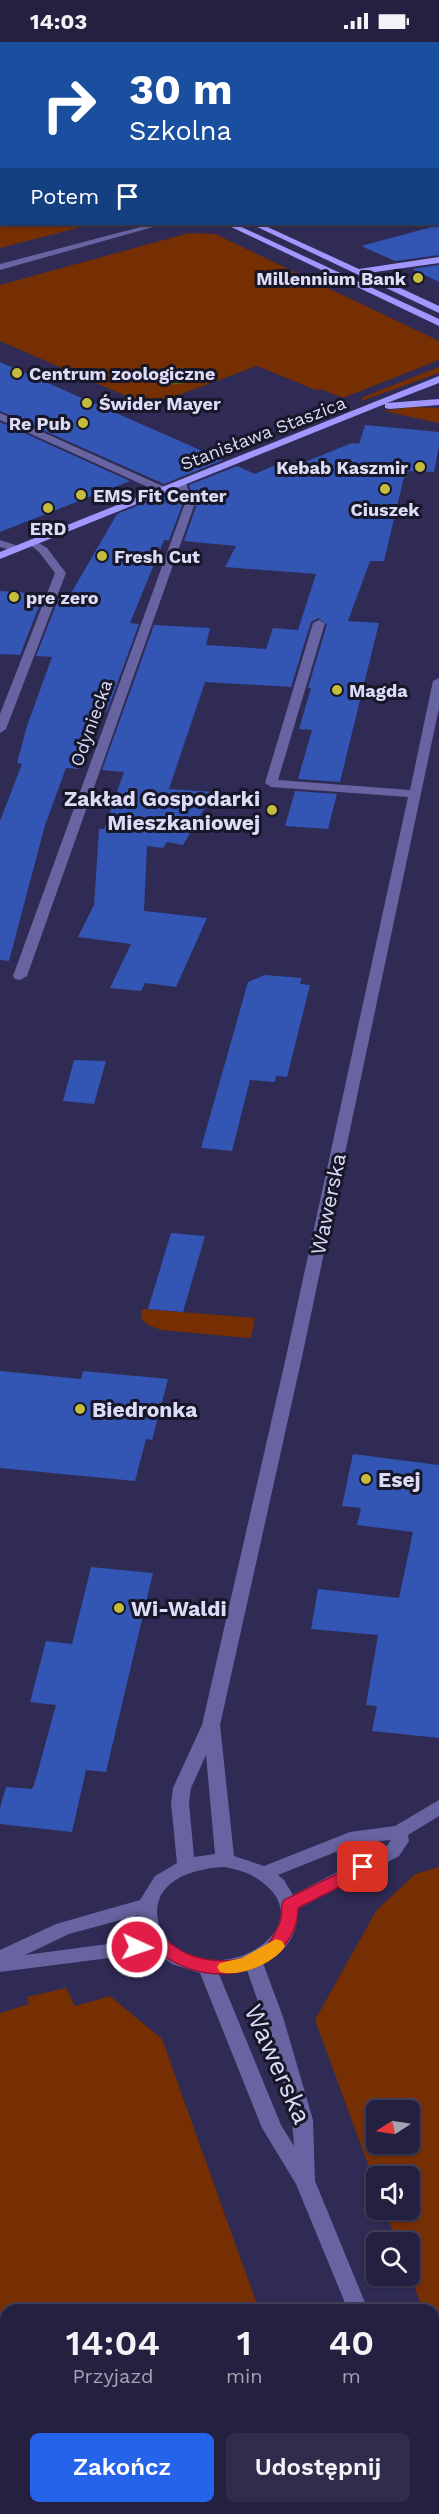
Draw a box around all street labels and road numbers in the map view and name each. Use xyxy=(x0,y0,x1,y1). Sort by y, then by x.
street label: Stanisława Staszica xyxy=(177,392,349,474)
street label: Odyniecka xyxy=(66,677,116,769)
street label: Wawerska xyxy=(305,1151,351,1257)
street label: Wawerska xyxy=(238,2000,318,2129)

